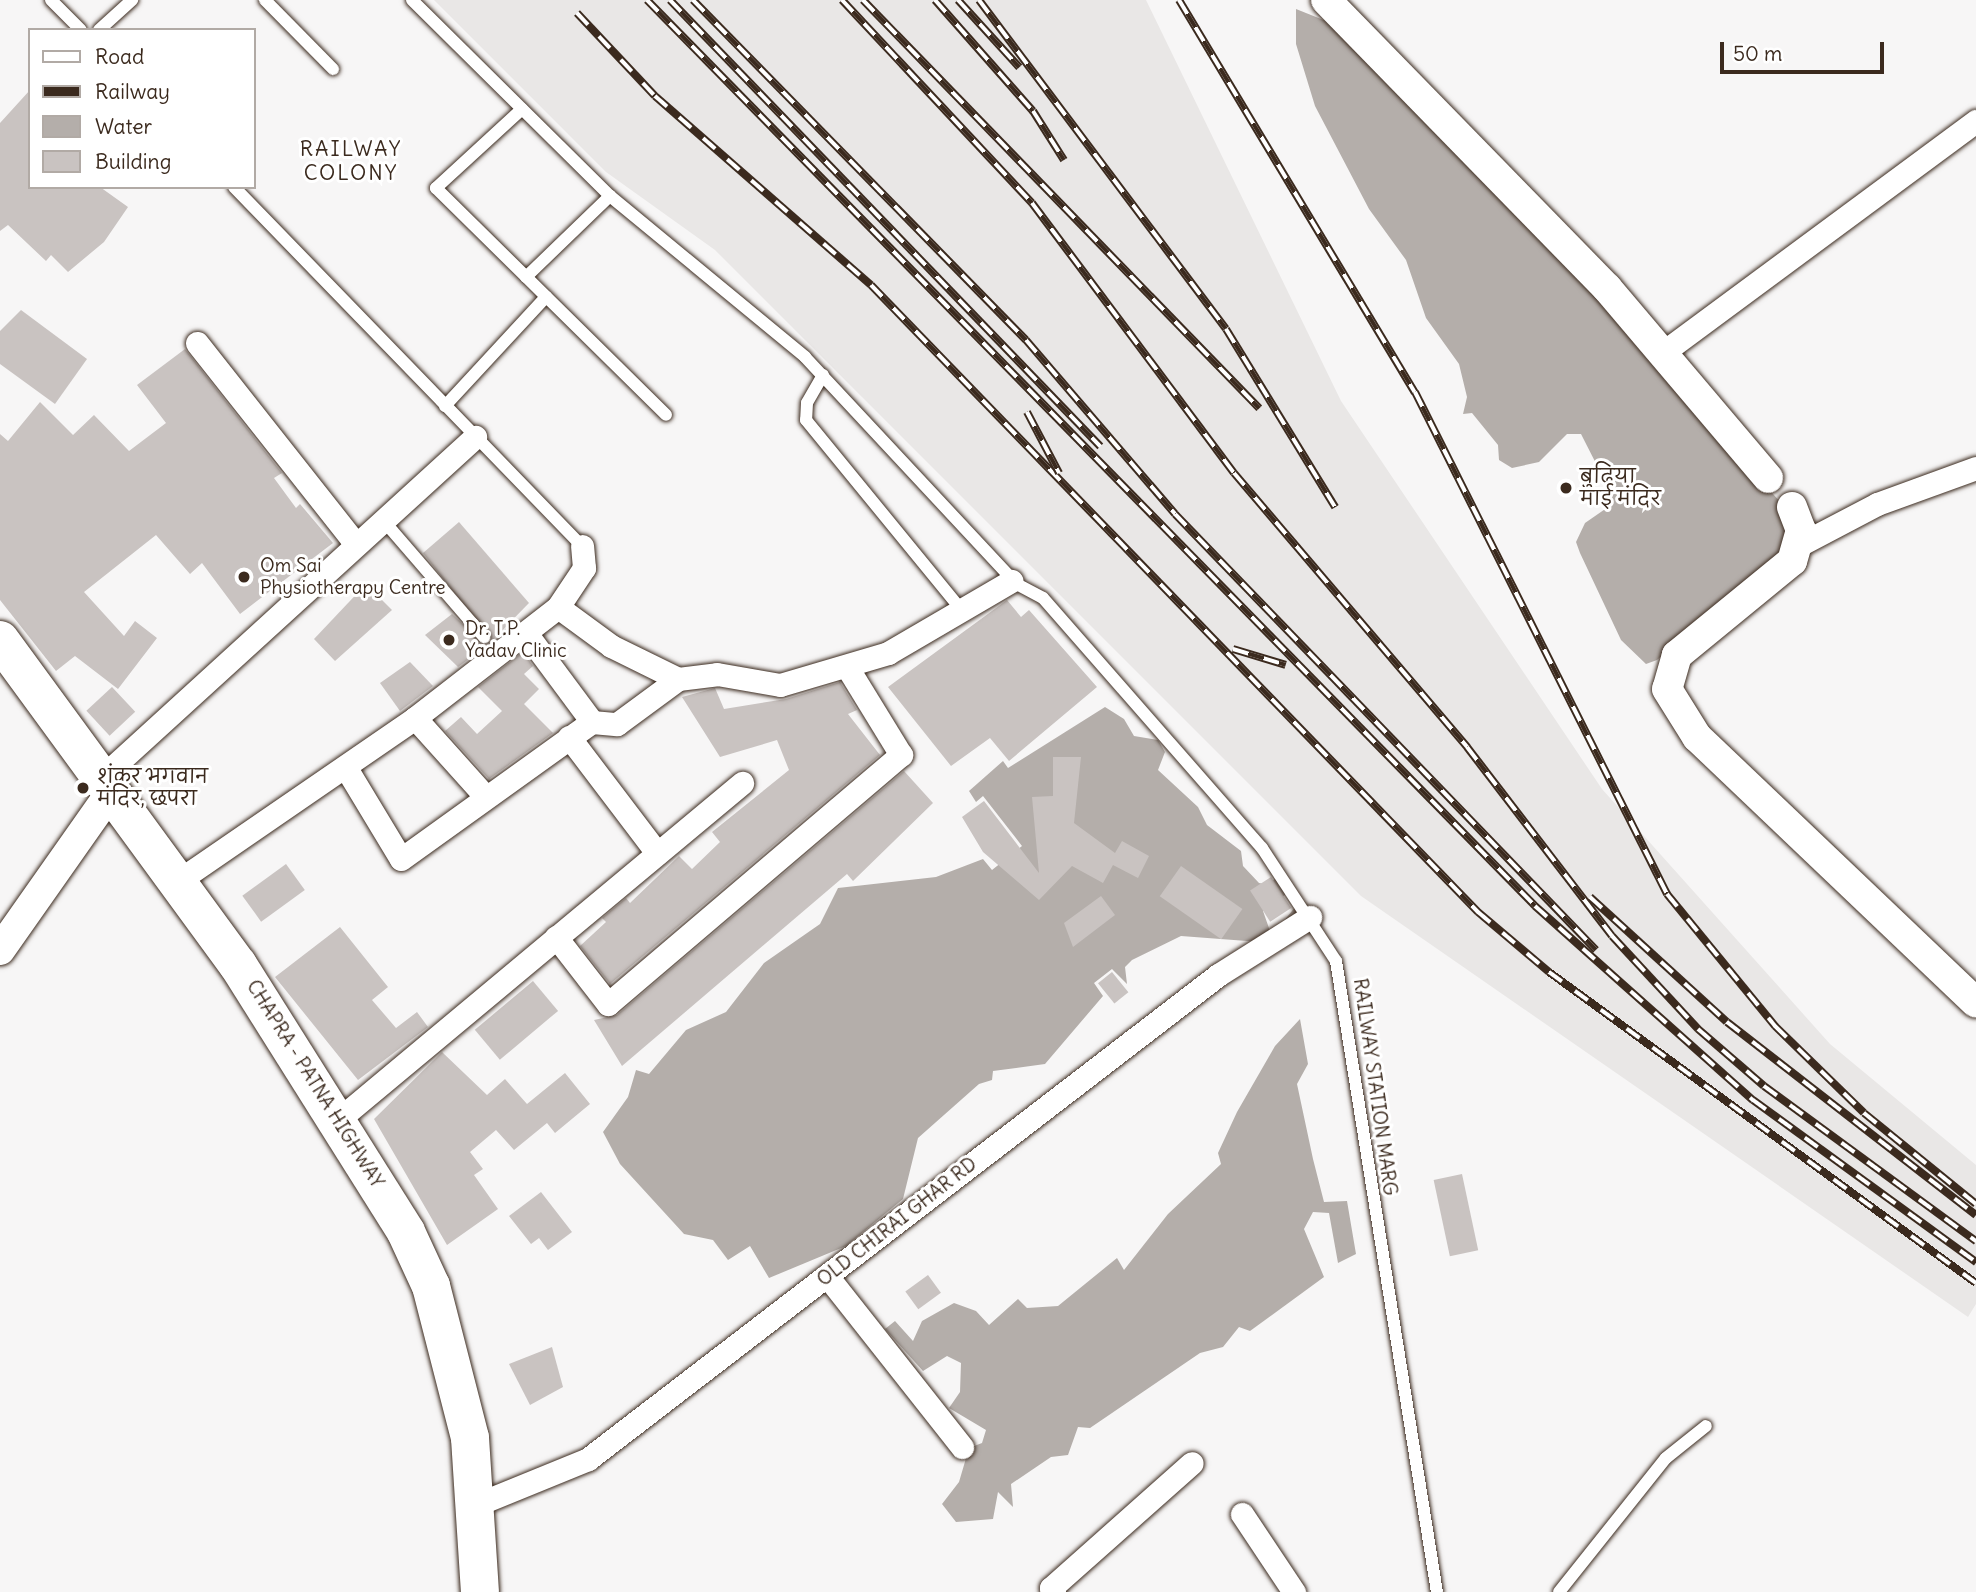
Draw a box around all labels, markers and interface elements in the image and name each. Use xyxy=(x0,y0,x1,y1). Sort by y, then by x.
legend xyxy=(28,28,256,189)
scale bar xyxy=(1724,28,1888,72)
text: 50 m xyxy=(1733,40,1782,67)
text: Road xyxy=(95,43,144,70)
text: Railway xyxy=(95,78,170,105)
text: Water xyxy=(95,113,152,140)
district label: RAILWAY COLONY xyxy=(301,136,401,186)
text: Building xyxy=(95,148,171,175)
place label: बुढ़िया माई मंदिर xyxy=(1580,466,1661,510)
marker: बुढ़िया माई मंदिर xyxy=(1558,480,1574,496)
place label: Om Sai Physiotherapy Centre xyxy=(260,555,446,599)
marker: Om Sai Physiotherapy Centre xyxy=(234,567,254,587)
place label: Dr. T.P. Yadav Clinic xyxy=(465,618,567,662)
marker: Dr. T.P. Yadav Clinic xyxy=(439,630,459,650)
place label: शंकर भगवान मंदिर, छपरा xyxy=(97,766,208,810)
marker: शंकर भगवान मंदिर, छपरा xyxy=(75,780,91,796)
street label: CHAPRA - PATNA HIGHWAY xyxy=(242,976,388,1192)
street label: RAILWAY STATION MARG xyxy=(1348,977,1402,1197)
street label: OLD CHIRAI GHAR RD xyxy=(813,1153,981,1291)

